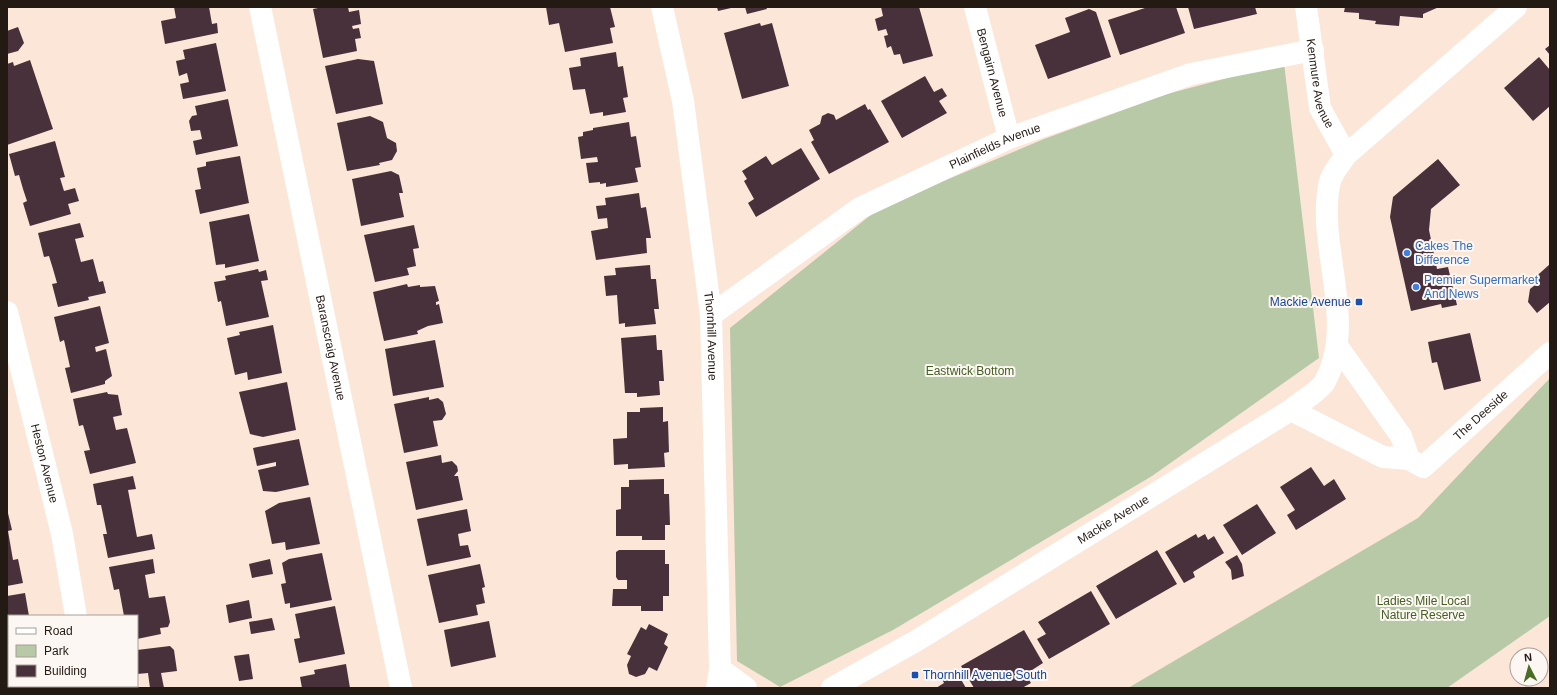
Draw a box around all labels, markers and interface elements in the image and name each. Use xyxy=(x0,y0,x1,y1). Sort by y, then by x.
street label: Bengairn Avenue xyxy=(974,27,1010,119)
street label: Kenmure Avenue xyxy=(1303,38,1337,131)
street label: Plainfields Avenue xyxy=(947,120,1043,172)
place label: Cakes The Difference xyxy=(1415,239,1473,267)
marker: Cakes The Difference xyxy=(1402,248,1412,258)
place label: Premier Supermarket And News xyxy=(1424,273,1539,301)
marker: Premier Supermarket And News xyxy=(1411,282,1421,292)
street label: Thornhill Avenue xyxy=(701,290,720,381)
street label: Baranscraig Avenue xyxy=(313,294,348,402)
place label: Mackie Avenue xyxy=(1270,295,1351,309)
marker: Mackie Avenue xyxy=(1354,297,1364,307)
park label: Eastwick Bottom xyxy=(926,364,1014,378)
street label: The Deeside xyxy=(1451,387,1511,443)
street label: Heston Avenue xyxy=(28,422,61,505)
street label: Mackie Avenue xyxy=(1075,492,1152,547)
park label: Ladies Mile Local Nature Reserve xyxy=(1377,594,1469,622)
legend xyxy=(8,615,138,687)
text: Road xyxy=(44,624,73,638)
text: Park xyxy=(44,644,70,658)
north arrow xyxy=(1509,647,1549,687)
text: N xyxy=(1523,651,1533,663)
text: Building xyxy=(44,664,87,678)
place label: Thornhill Avenue South xyxy=(923,668,1047,682)
marker: Thornhill Avenue South xyxy=(910,670,920,680)

